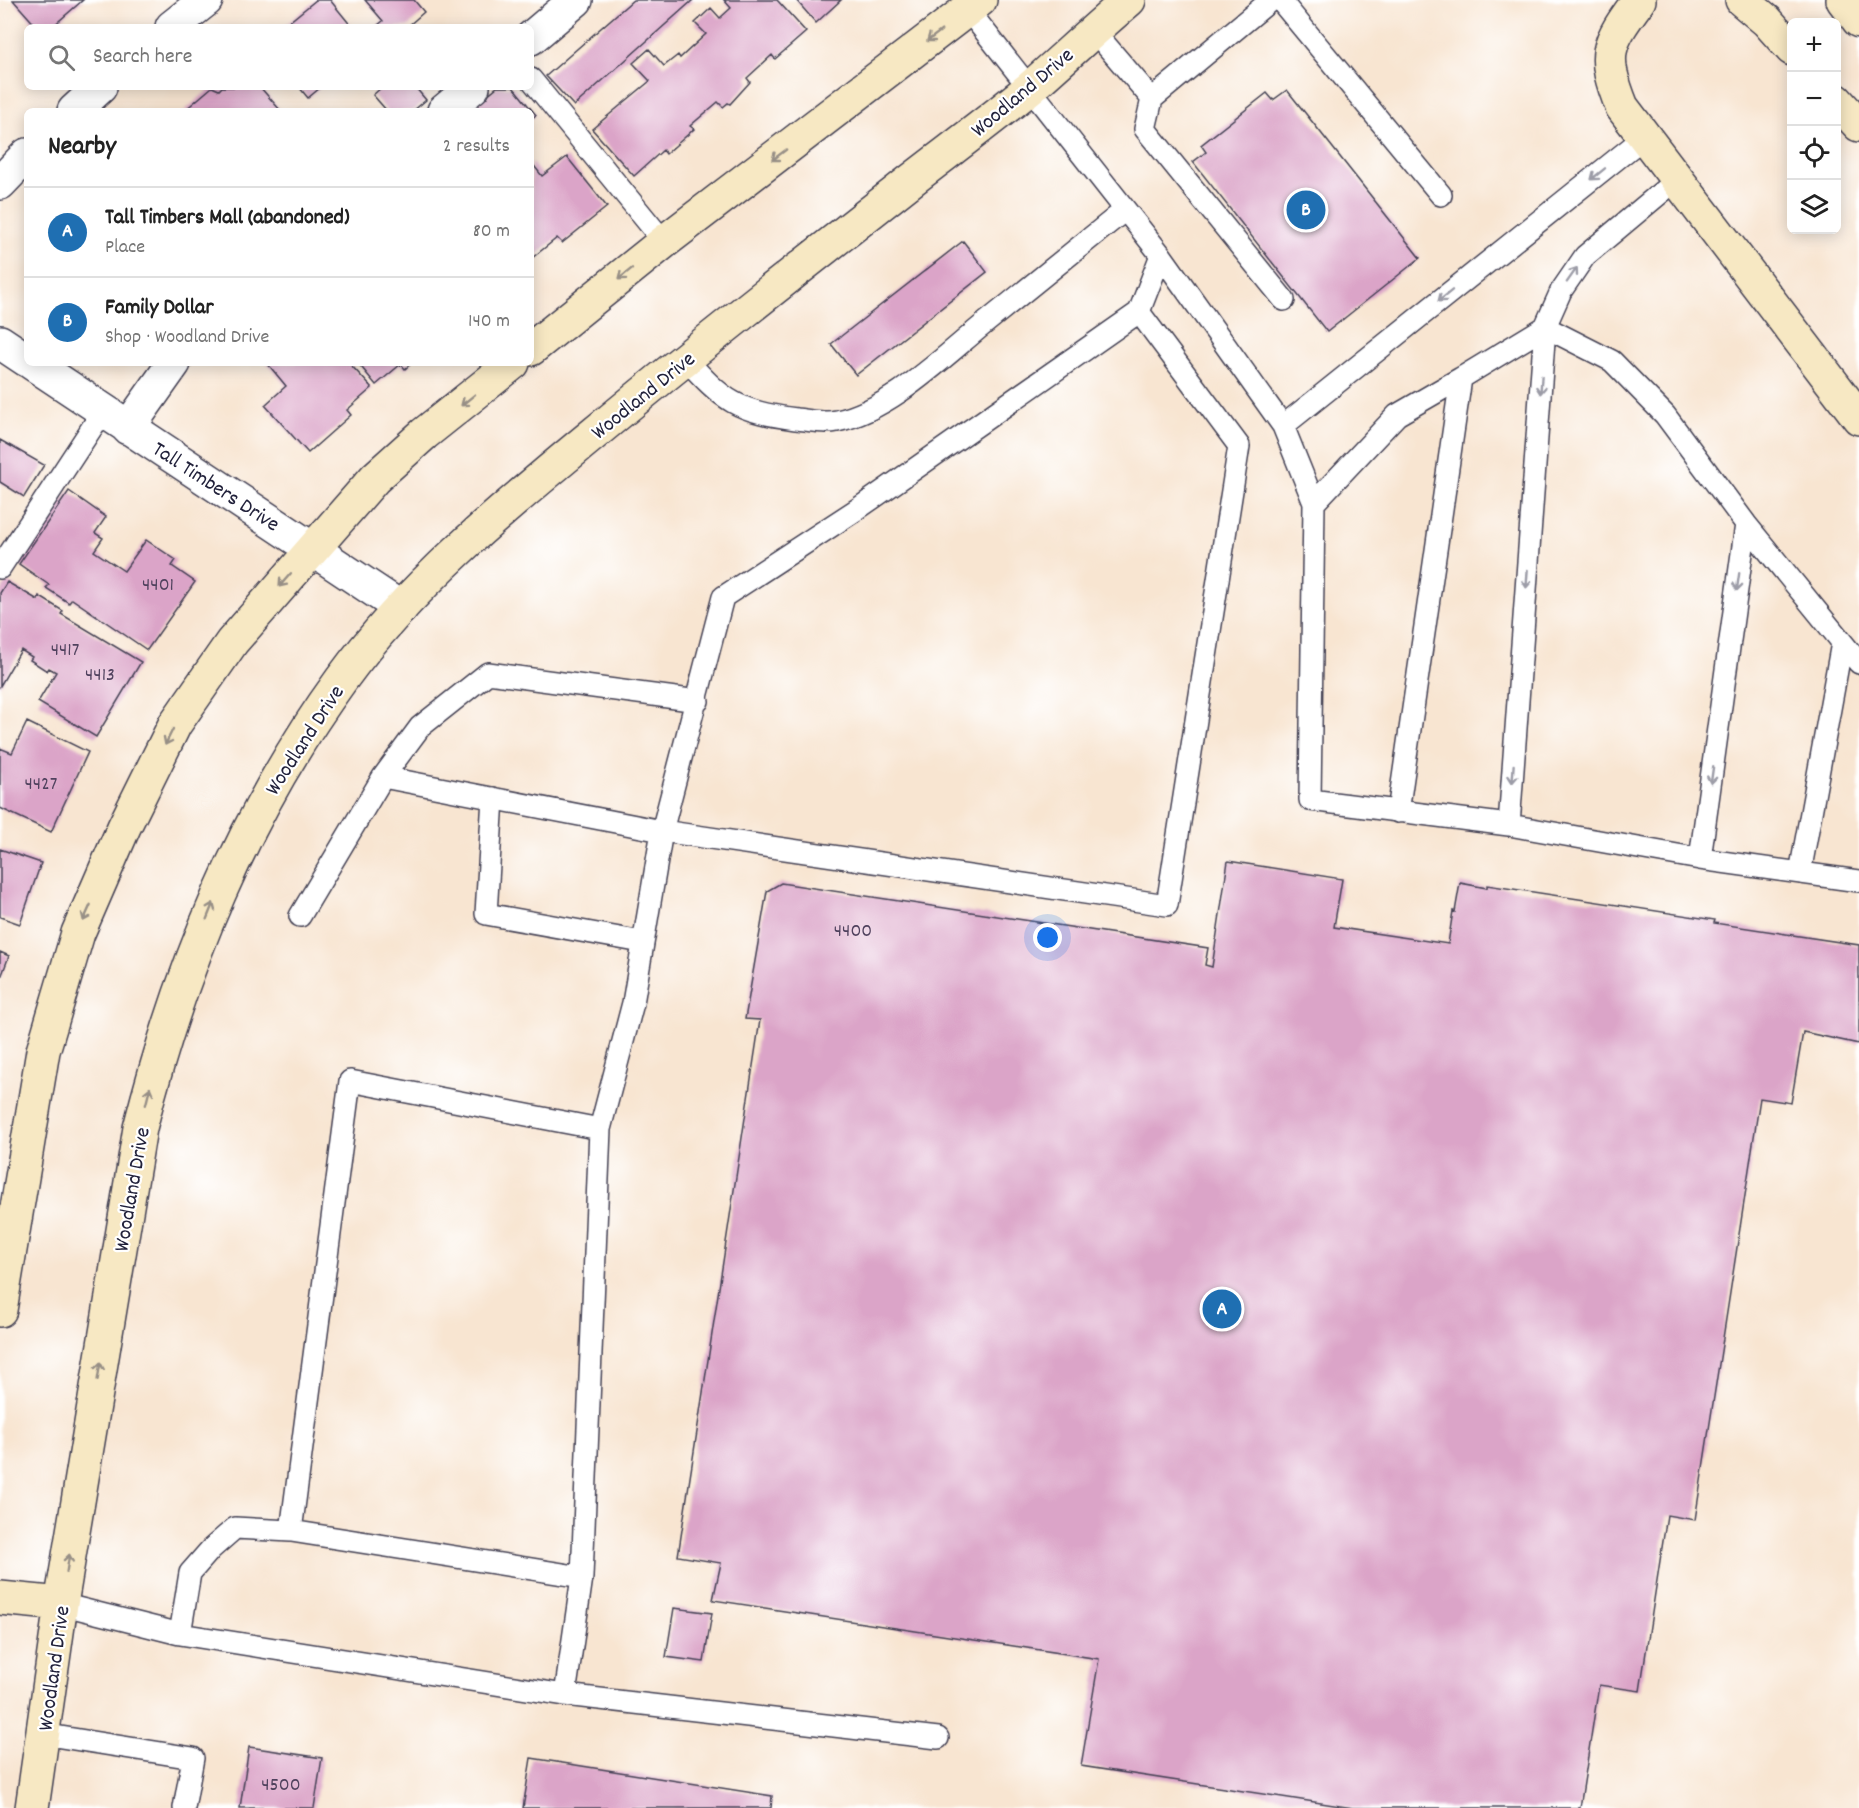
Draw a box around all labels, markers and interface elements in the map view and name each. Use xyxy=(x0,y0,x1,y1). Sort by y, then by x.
map controls xyxy=(1787,18,1841,234)
button: + xyxy=(1787,18,1841,72)
search box xyxy=(24,24,534,90)
one-way arrow xyxy=(926,30,942,42)
icon: search xyxy=(45,41,78,74)
street label: Woodland Drive xyxy=(965,41,1081,146)
text: Search here xyxy=(93,42,192,73)
button: − xyxy=(1787,72,1841,126)
button: locate xyxy=(1787,126,1841,180)
text: Nearby xyxy=(48,129,116,166)
text: 2 results xyxy=(443,133,510,161)
one-way arrow xyxy=(771,148,787,161)
one-way arrow xyxy=(1590,168,1606,181)
button: layers xyxy=(1787,180,1841,234)
pin: B xyxy=(1286,188,1326,232)
text: Tall Timbers Mall (abandoned) xyxy=(105,203,350,234)
text: A xyxy=(62,218,73,246)
text: 80 m xyxy=(473,218,510,246)
text: Place xyxy=(105,234,145,262)
one-way arrow xyxy=(617,267,633,280)
one-way arrow xyxy=(1566,267,1578,283)
one-way arrow xyxy=(1438,289,1453,303)
text: Family Dollar xyxy=(105,293,214,324)
text: B xyxy=(63,308,72,336)
text: 140 m xyxy=(468,308,510,336)
text: Shop · Woodland Drive xyxy=(105,324,269,352)
street label: Woodland Drive xyxy=(585,345,703,448)
one-way arrow xyxy=(1535,374,1546,394)
one-way arrow xyxy=(460,393,476,406)
street label: Tall Timbers Drive xyxy=(145,435,285,541)
one-way arrow xyxy=(1521,569,1532,589)
house number: 4401 xyxy=(142,572,174,600)
one-way arrow xyxy=(278,572,291,588)
one-way arrow xyxy=(1732,572,1743,591)
house number: 4417 xyxy=(51,637,79,665)
house number: 4413 xyxy=(85,662,115,690)
street label: Woodland Drive xyxy=(259,680,353,802)
one-way arrow xyxy=(163,727,174,745)
one-way arrow xyxy=(1507,763,1518,783)
one-way arrow xyxy=(1706,765,1717,785)
house number: 4427 xyxy=(25,771,58,799)
one-way arrow xyxy=(205,903,216,921)
one-way arrow xyxy=(80,904,92,922)
house number: 4400 xyxy=(834,918,872,946)
your location xyxy=(1033,923,1062,952)
one-way arrow xyxy=(143,1087,154,1106)
street label: Woodland Drive xyxy=(107,1125,160,1254)
pin: A xyxy=(1202,1286,1242,1332)
one-way arrow xyxy=(94,1361,105,1381)
one-way arrow xyxy=(63,1554,74,1574)
street label: Woodland Drive xyxy=(31,1604,80,1733)
house number: 4500 xyxy=(261,1772,301,1800)

